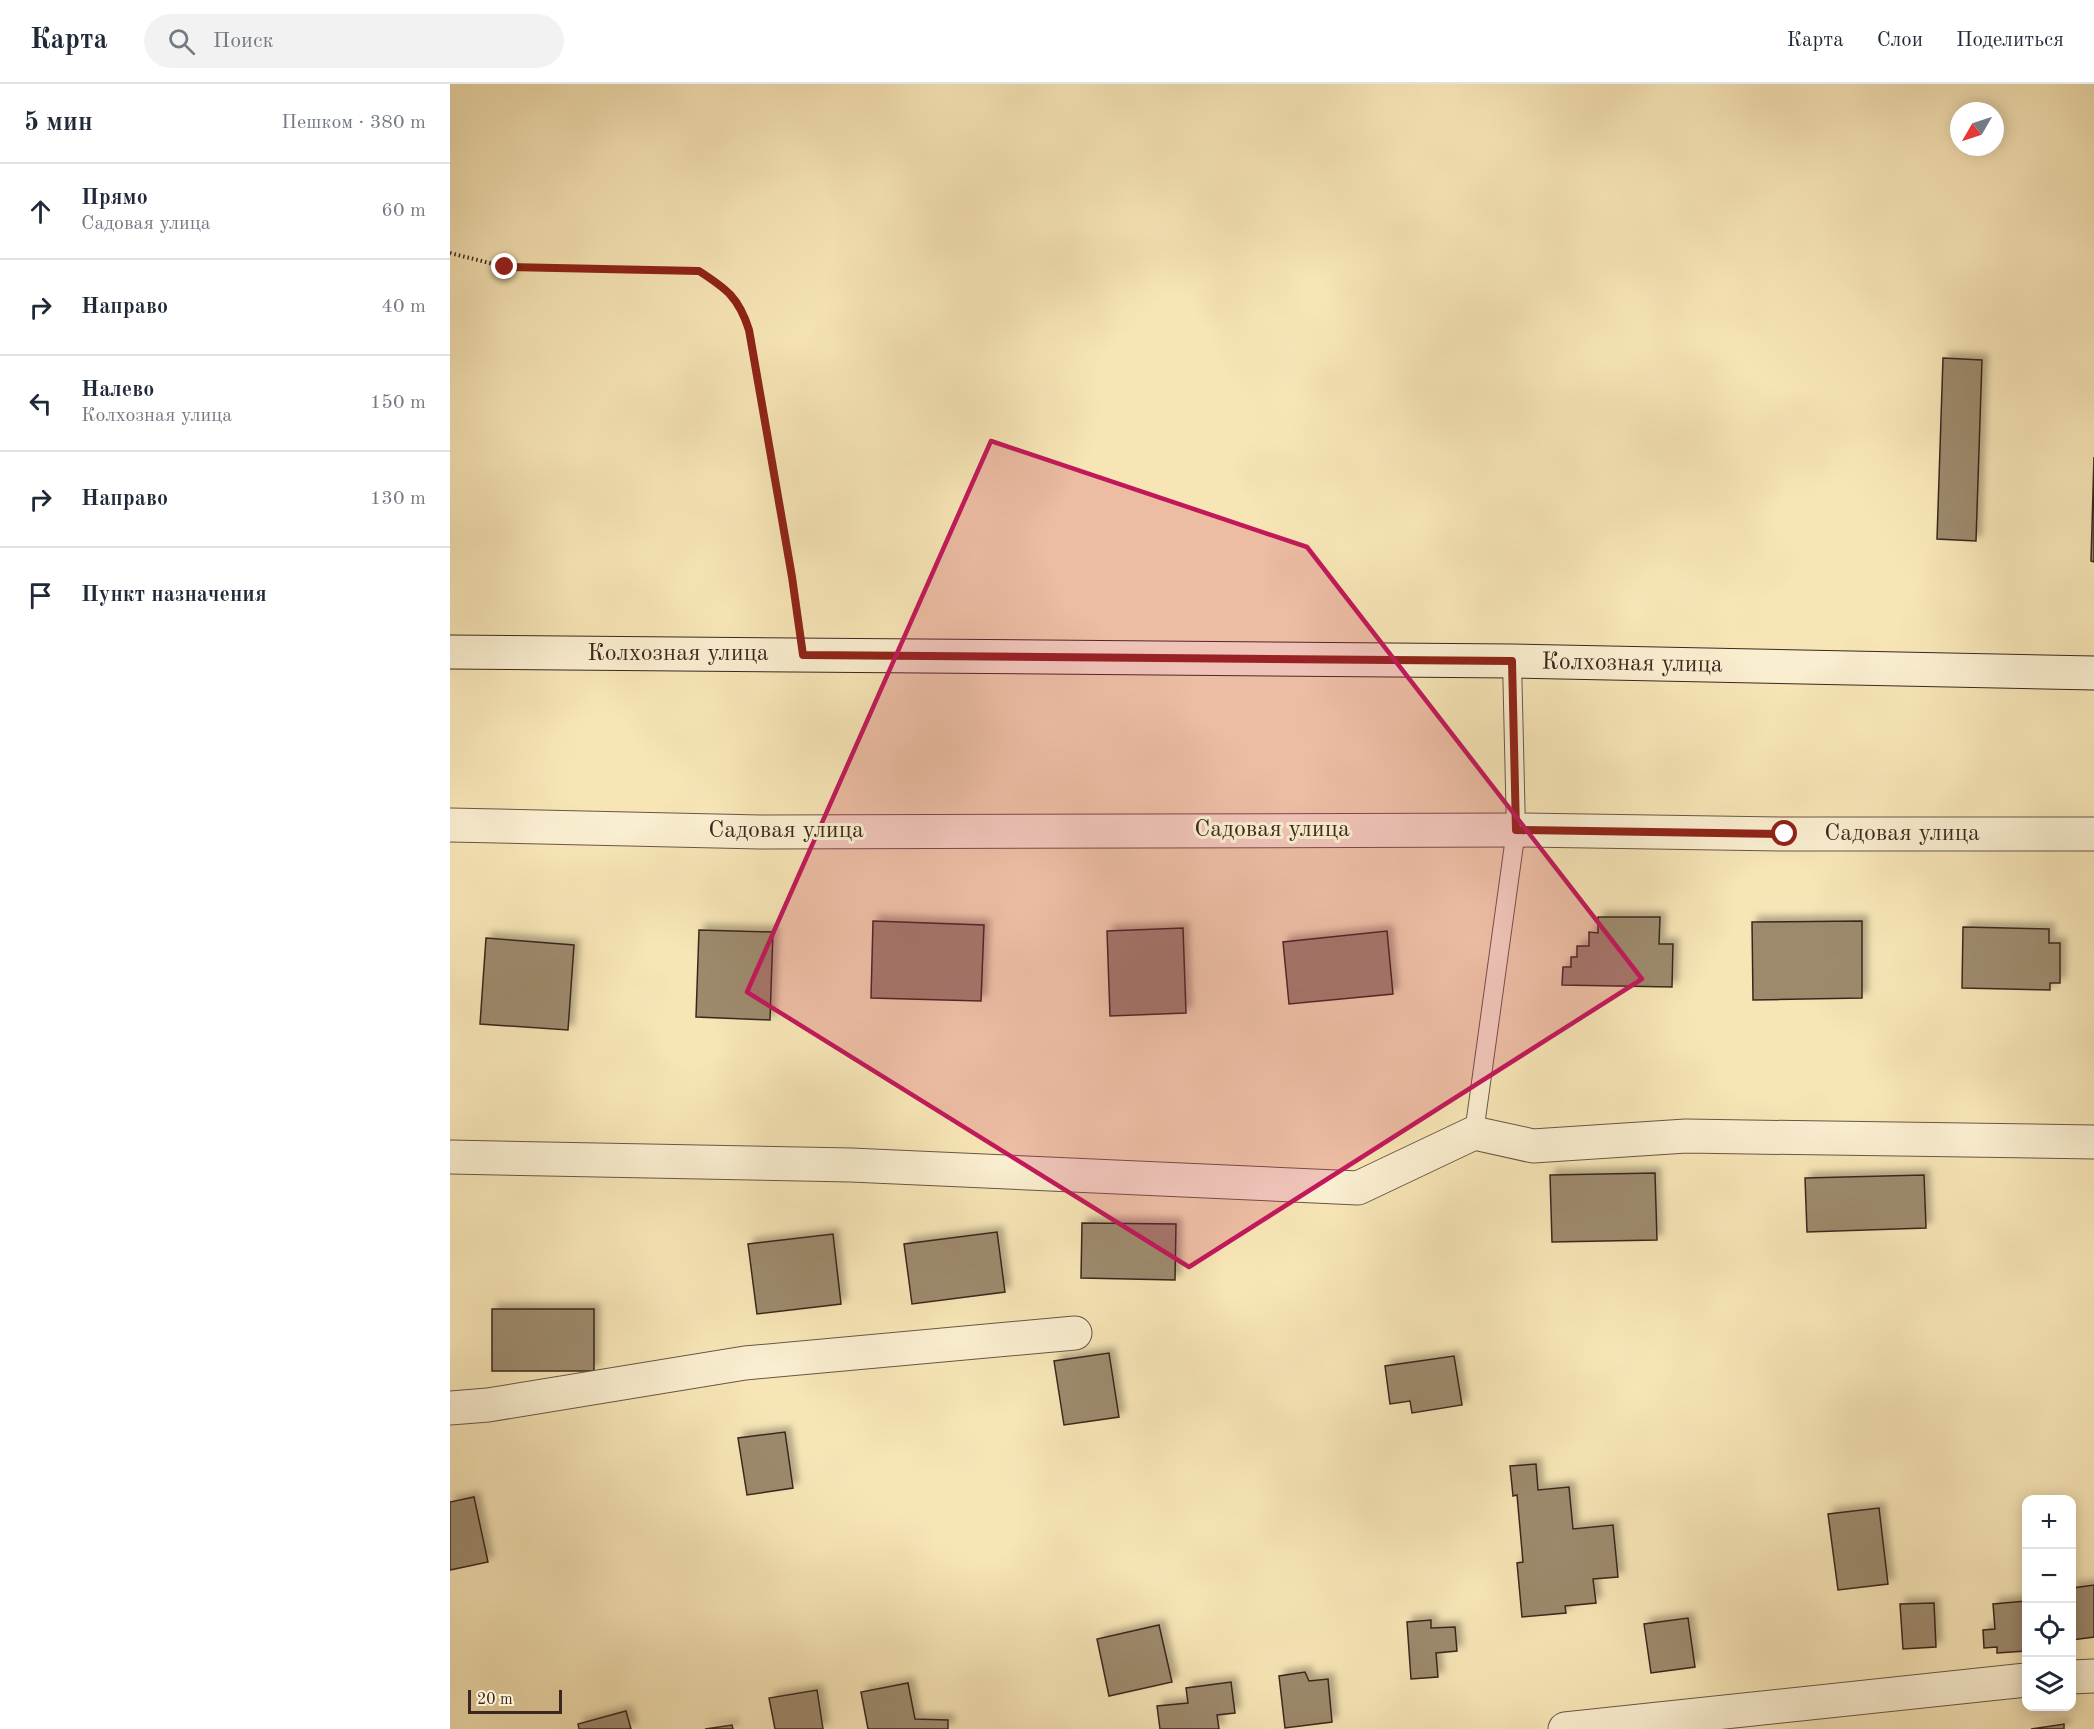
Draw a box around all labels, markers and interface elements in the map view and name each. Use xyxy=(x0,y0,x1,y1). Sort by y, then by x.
search box xyxy=(144,14,564,68)
icon: search xyxy=(165,25,198,58)
text: Карта xyxy=(30,27,108,55)
text: Поиск xyxy=(213,30,274,52)
text: Карта xyxy=(1787,30,1844,51)
text: Слои xyxy=(1877,30,1923,51)
text: Поделиться xyxy=(1956,30,2064,51)
north arrow xyxy=(1950,102,2004,156)
text: 5 мин xyxy=(24,110,93,136)
text: Пешком · 380 m xyxy=(281,113,426,133)
text: Прямо xyxy=(81,187,148,209)
icon: ahead xyxy=(24,195,57,228)
text: 60 m xyxy=(381,201,426,221)
text: Садовая улица xyxy=(81,214,211,234)
route end xyxy=(491,253,517,279)
icon: right xyxy=(24,291,57,324)
text: Направо xyxy=(81,296,168,318)
text: 40 m xyxy=(381,297,426,317)
text: Налево xyxy=(81,379,154,401)
icon: left xyxy=(24,387,57,420)
text: 150 m xyxy=(370,393,426,413)
text: Колхозная улица xyxy=(81,406,232,426)
icon: right xyxy=(24,483,57,516)
text: Направо xyxy=(81,488,168,510)
text: 130 m xyxy=(370,489,426,509)
icon: arrive xyxy=(24,579,57,612)
text: Пункт назначения xyxy=(81,584,267,606)
street label: Колхозная улица xyxy=(587,642,769,666)
street label: Колхозная улица xyxy=(1541,650,1723,678)
street label: Садовая улица xyxy=(1194,818,1350,842)
street label: Садовая улица xyxy=(708,819,864,843)
route start xyxy=(1771,820,1797,846)
street label: Садовая улица xyxy=(1824,822,1980,846)
map controls xyxy=(2022,1495,2076,1711)
button: + xyxy=(2022,1495,2076,1549)
button: − xyxy=(2022,1549,2076,1603)
button: locate xyxy=(2022,1603,2076,1657)
button: layers xyxy=(2022,1657,2076,1711)
scale bar xyxy=(468,1687,562,1714)
text: 20 m xyxy=(477,1692,513,1708)

